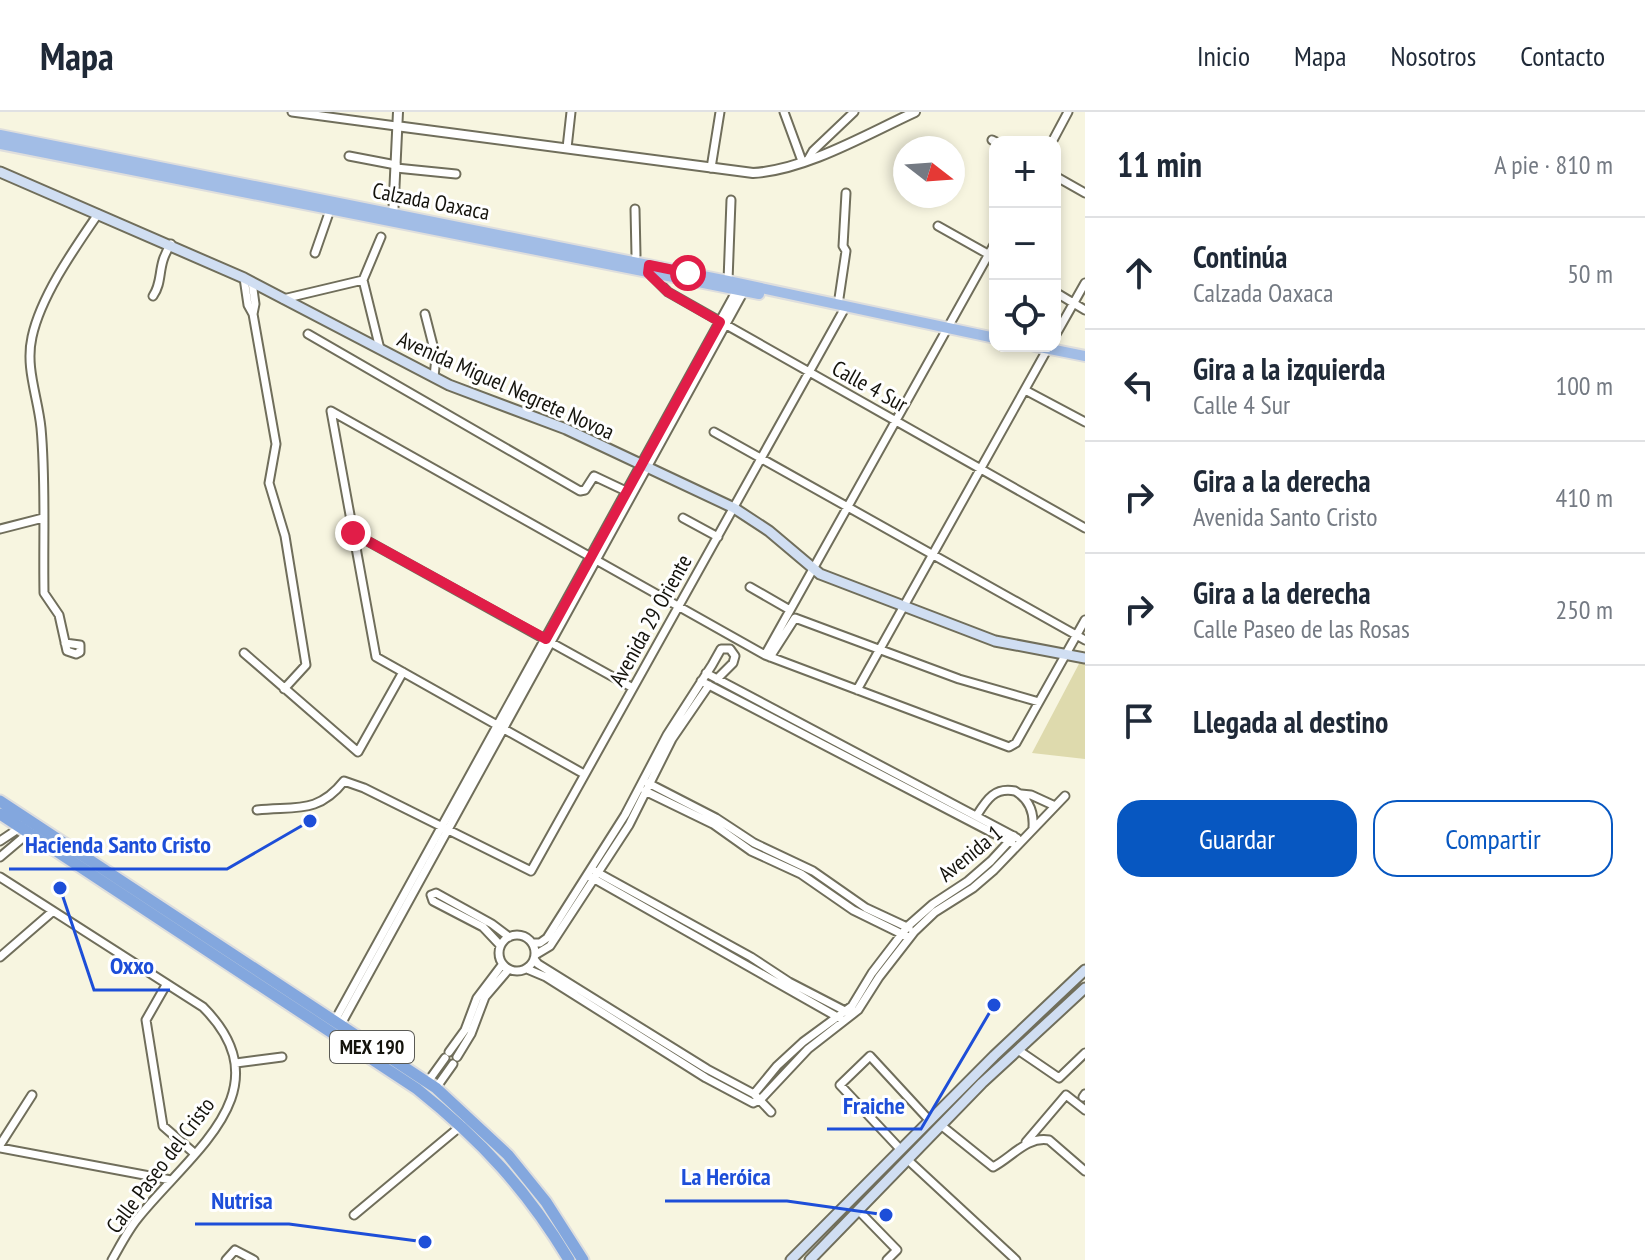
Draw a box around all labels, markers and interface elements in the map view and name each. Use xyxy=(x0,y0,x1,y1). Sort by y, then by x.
text: Mapa xyxy=(40,31,114,80)
text: Inicio xyxy=(1197,37,1250,74)
text: Mapa xyxy=(1294,37,1346,74)
text: Nosotros xyxy=(1390,37,1476,74)
text: Contacto xyxy=(1520,37,1605,74)
north arrow xyxy=(893,136,965,208)
map controls xyxy=(989,136,1061,352)
button: + xyxy=(989,136,1061,208)
text: 11 min xyxy=(1117,142,1202,186)
text: A pie · 810 m xyxy=(1494,148,1613,181)
street label: Calzada Oaxaca xyxy=(370,176,492,226)
button: − xyxy=(989,208,1061,280)
text: Continúa xyxy=(1193,237,1287,276)
icon: ahead xyxy=(1117,251,1161,295)
route start xyxy=(670,255,706,291)
text: 50 m xyxy=(1567,257,1613,290)
text: Calzada Oaxaca xyxy=(1193,276,1333,309)
button: locate xyxy=(989,280,1061,352)
street label: Avenida Miguel Negrete Novoa xyxy=(393,325,619,445)
text: Gira a la izquierda xyxy=(1193,349,1385,388)
street label: Calle 4 Sur xyxy=(827,354,913,418)
icon: left xyxy=(1117,363,1161,407)
text: 100 m xyxy=(1555,369,1613,402)
text: Calle 4 Sur xyxy=(1193,388,1290,421)
text: Gira a la derecha xyxy=(1193,461,1371,500)
icon: right xyxy=(1117,475,1161,519)
text: 410 m xyxy=(1555,481,1613,514)
text: Avenida Santo Cristo xyxy=(1193,500,1377,533)
route end xyxy=(335,515,371,551)
street label: Avenida 29 Oriente xyxy=(602,549,698,691)
text: Gira a la derecha xyxy=(1193,573,1371,612)
icon: right xyxy=(1117,587,1161,631)
text: 250 m xyxy=(1555,593,1613,626)
text: Calle Paseo de las Rosas xyxy=(1193,612,1410,645)
icon: arrive xyxy=(1117,699,1161,743)
text: Llegada al destino xyxy=(1193,702,1388,741)
button: Guardar xyxy=(1117,800,1357,877)
button: Compartir xyxy=(1373,800,1613,877)
street label: Avenida 1 xyxy=(932,819,1008,887)
callout: Hacienda Santo Cristo xyxy=(9,821,227,869)
text: Hacienda Santo Cristo xyxy=(25,829,211,860)
callout: Oxxo xyxy=(94,942,170,990)
text: Oxxo xyxy=(110,950,154,981)
road number: MEX 190 xyxy=(330,1031,414,1063)
callout: Fraiche xyxy=(827,1081,921,1129)
text: Fraiche xyxy=(843,1090,905,1121)
street label: Calle Paseo del Cristo xyxy=(100,1091,220,1239)
callout: La Heróica xyxy=(665,1153,787,1201)
text: La Heróica xyxy=(681,1161,771,1192)
callout: Nutrisa xyxy=(195,1176,289,1224)
text: Nutrisa xyxy=(211,1185,273,1216)

